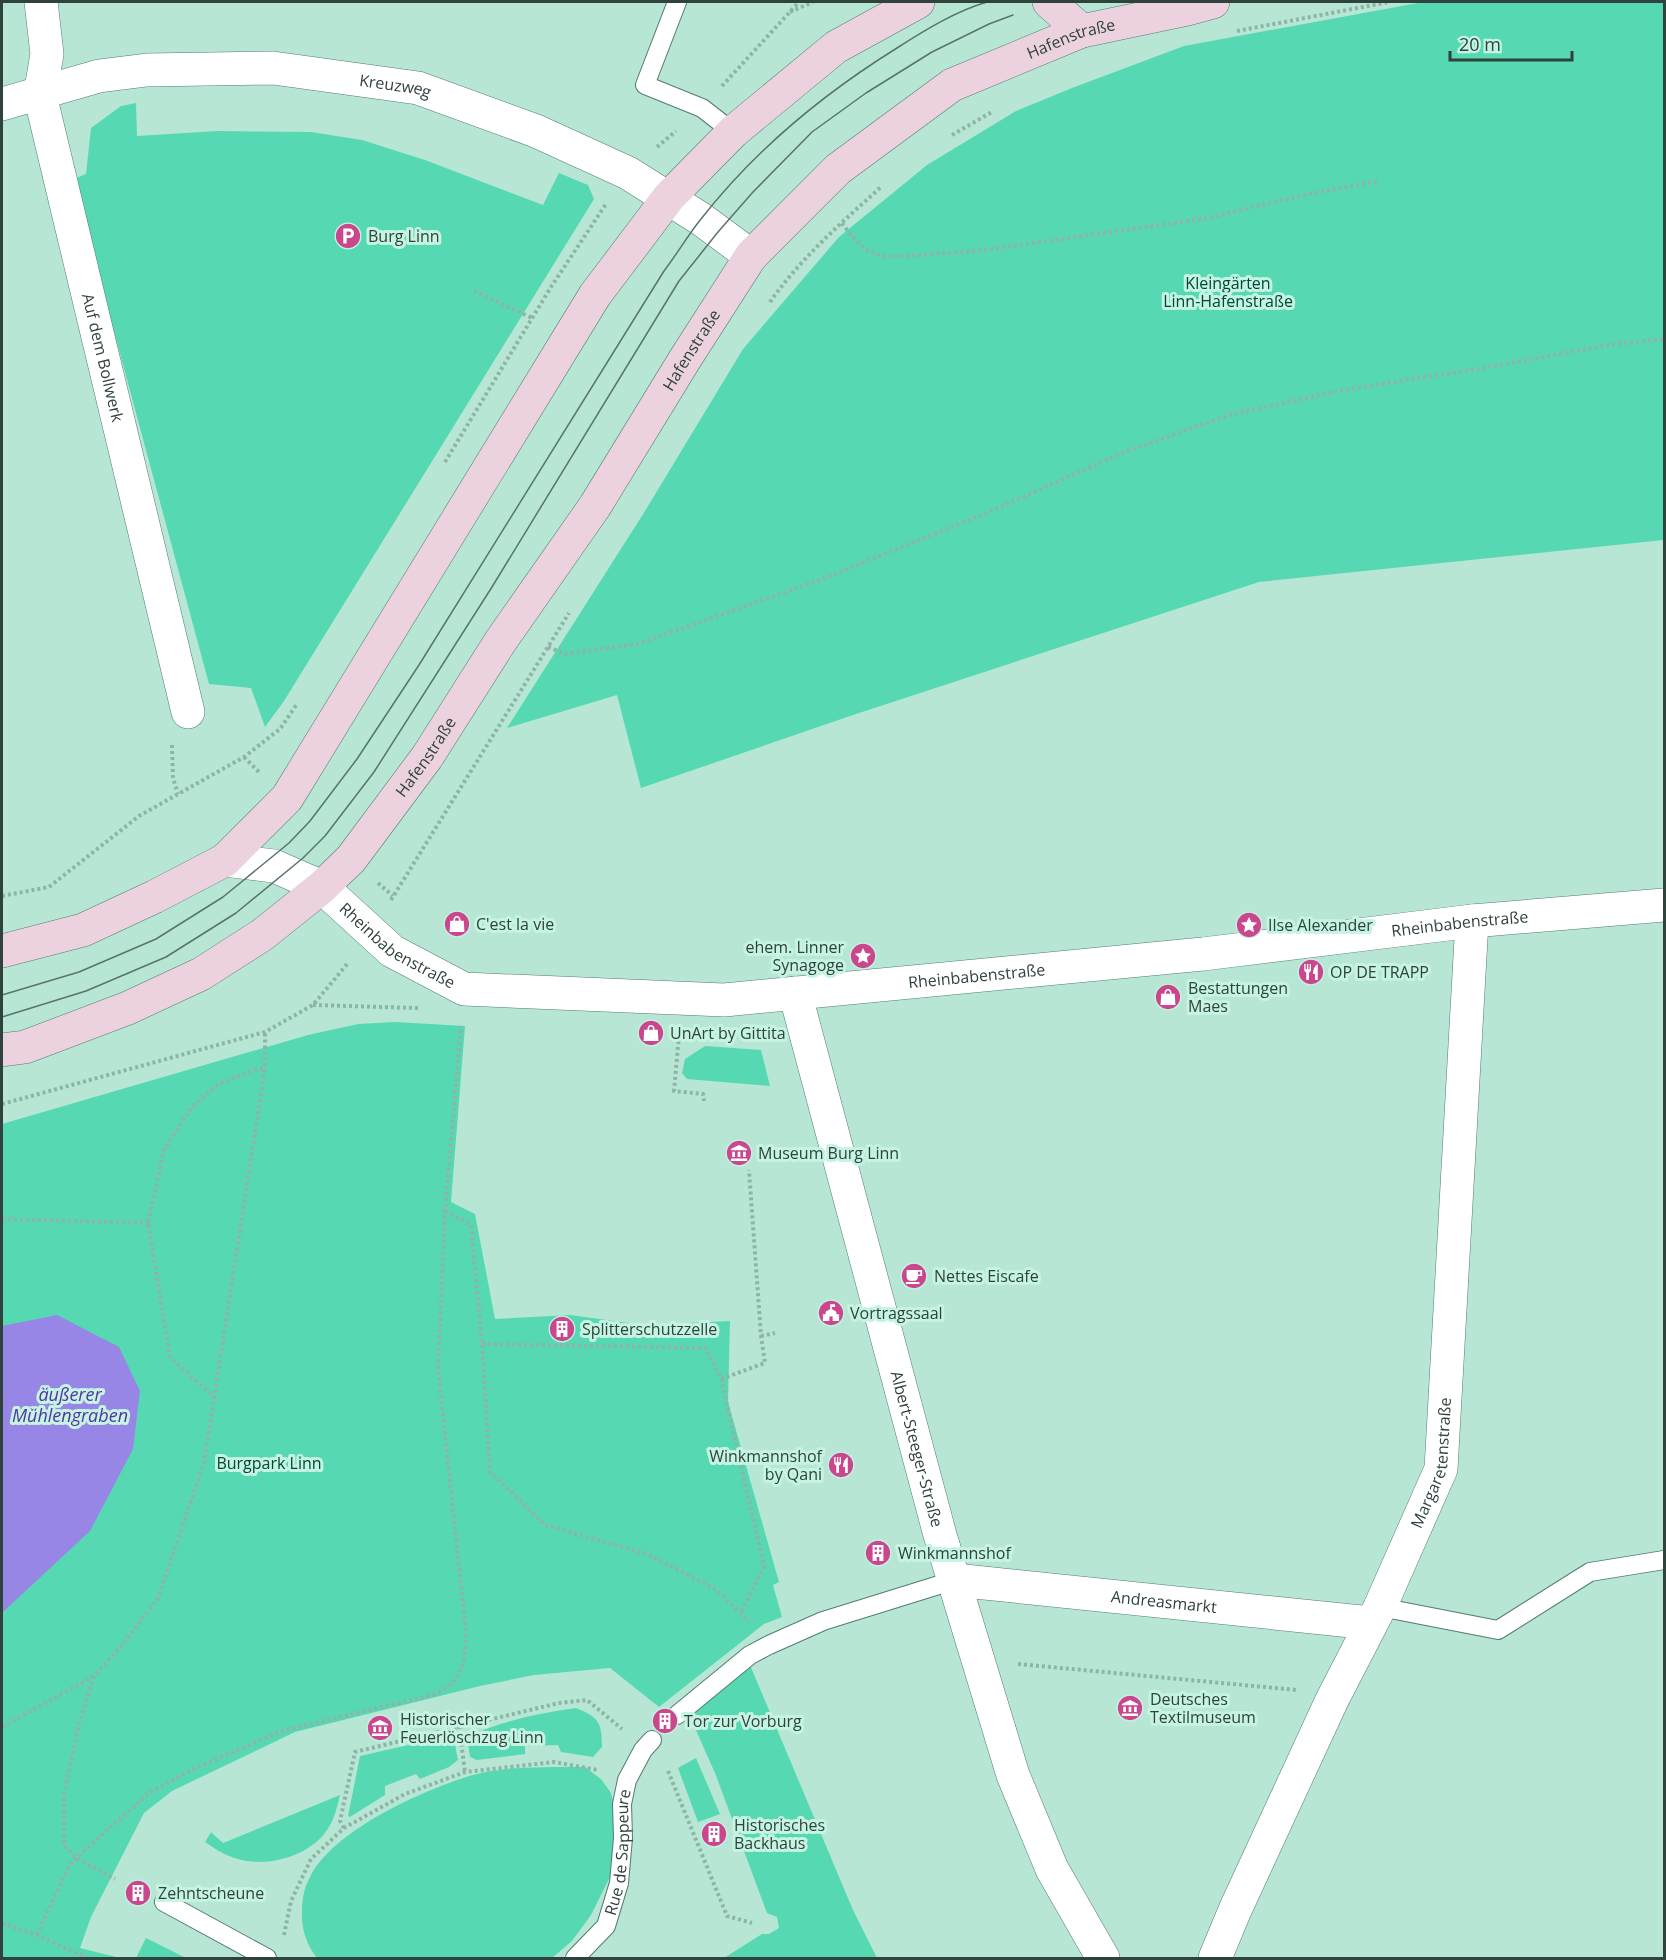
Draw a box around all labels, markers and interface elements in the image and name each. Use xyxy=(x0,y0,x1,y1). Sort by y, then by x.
street label: Hafenstraße xyxy=(1023,13,1117,64)
scale bar xyxy=(1450,24,1572,62)
text: 20 m xyxy=(1459,32,1501,56)
street label: Kreuzweg xyxy=(358,69,435,103)
parking icon: Burg Linn xyxy=(333,221,363,251)
place label: Burg Linn xyxy=(368,225,440,247)
park label: Kleingärten Linn-Hafenstraße xyxy=(1163,272,1293,312)
street label: Auf dem Bollwerk xyxy=(77,291,129,425)
street label: Hafenstraße xyxy=(657,305,725,395)
street label: Hafenstraße xyxy=(390,713,461,801)
street label: Rheinbabenstraße xyxy=(335,897,459,993)
street label: Rheinbabenstraße xyxy=(1390,905,1529,942)
shop icon: C'est la vie xyxy=(442,909,472,939)
place icon: Ilse Alexander xyxy=(1234,910,1264,940)
place label: C'est la vie xyxy=(476,913,554,935)
place label: Ilse Alexander xyxy=(1268,914,1373,936)
place label: ehem. Linner Synagoge xyxy=(746,936,844,976)
place icon: ehem. Linner Synagoge xyxy=(848,941,878,971)
restaurant icon: OP DE TRAPP xyxy=(1296,957,1326,987)
street label: Rheinbabenstraße xyxy=(907,958,1046,993)
place label: OP DE TRAPP xyxy=(1330,961,1429,983)
place label: Bestattungen Maes xyxy=(1188,977,1288,1017)
shop icon: Bestattungen Maes xyxy=(1153,982,1183,1012)
shop icon: UnArt by Gittita xyxy=(636,1018,666,1048)
place label: UnArt by Gittita xyxy=(670,1022,786,1044)
museum icon: Museum Burg Linn xyxy=(724,1138,754,1168)
place label: Museum Burg Linn xyxy=(758,1142,899,1164)
cafe icon: Nettes Eiscafe xyxy=(899,1261,929,1291)
place label: Nettes Eiscafe xyxy=(934,1265,1039,1287)
public building icon: Vortragssaal xyxy=(816,1298,846,1328)
place label: Vortragssaal xyxy=(850,1302,943,1324)
building icon: Splitterschutzzelle xyxy=(547,1314,577,1344)
place label: Splitterschutzzelle xyxy=(582,1318,717,1340)
street label: Albert-Steeger-Straße xyxy=(886,1368,948,1530)
water label: äußerer Mühlengraben xyxy=(12,1382,128,1427)
street label: Margaretenstraße xyxy=(1405,1397,1456,1531)
place label: Winkmannshof by Qani xyxy=(709,1445,824,1485)
restaurant icon: Winkmannshof by Qani xyxy=(826,1450,856,1480)
park label: Burgpark Linn xyxy=(216,1452,322,1474)
building icon: Winkmannshof xyxy=(863,1538,893,1568)
place label: Winkmannshof xyxy=(898,1542,1012,1564)
street label: Andreasmarkt xyxy=(1110,1585,1218,1618)
place label: Deutsches Textilmuseum xyxy=(1150,1688,1256,1728)
museum icon: Deutsches Textilmuseum xyxy=(1115,1693,1145,1723)
building icon: Tor zur Vorburg xyxy=(650,1706,680,1736)
place label: Historischer Feuerlöschzug Linn xyxy=(400,1708,544,1748)
place label: Tor zur Vorburg xyxy=(684,1710,802,1732)
museum icon: Historischer Feuerlöschzug Linn xyxy=(365,1713,395,1743)
street label: Rue de Sappeure xyxy=(599,1787,636,1918)
place label: Historisches Backhaus xyxy=(734,1814,825,1854)
building icon: Historisches Backhaus xyxy=(699,1819,729,1849)
building icon: Zehntscheune xyxy=(123,1878,153,1908)
place label: Zehntscheune xyxy=(158,1882,264,1904)

